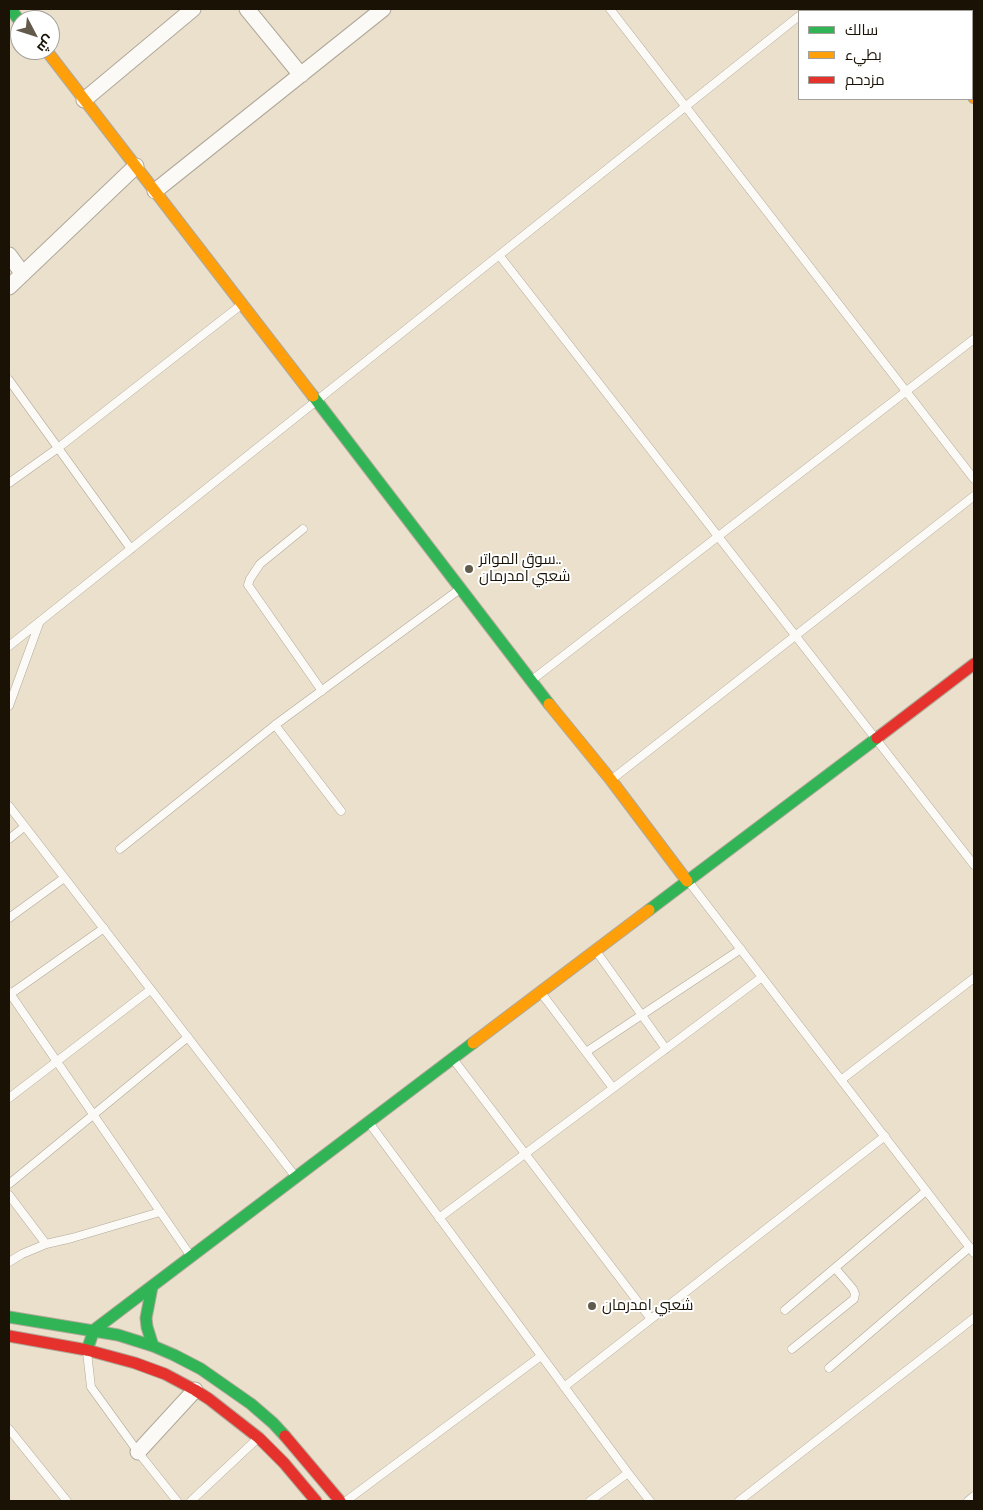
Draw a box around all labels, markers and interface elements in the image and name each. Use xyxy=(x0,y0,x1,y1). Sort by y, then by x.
north arrow xyxy=(10,10,60,60)
legend xyxy=(798,10,973,100)
text: سالك xyxy=(845,20,878,39)
text: ش xyxy=(33,31,58,57)
text: بطيء xyxy=(845,45,882,64)
text: مزدحم xyxy=(845,70,885,89)
place label: سوق المواتر.. شعبي امدرمان xyxy=(479,551,570,586)
marker: سوق المواتر.. شعبي امدرمان xyxy=(463,563,475,575)
place label: شعبي امدرمان xyxy=(602,1297,693,1315)
marker: شعبي امدرمان xyxy=(586,1300,598,1312)

